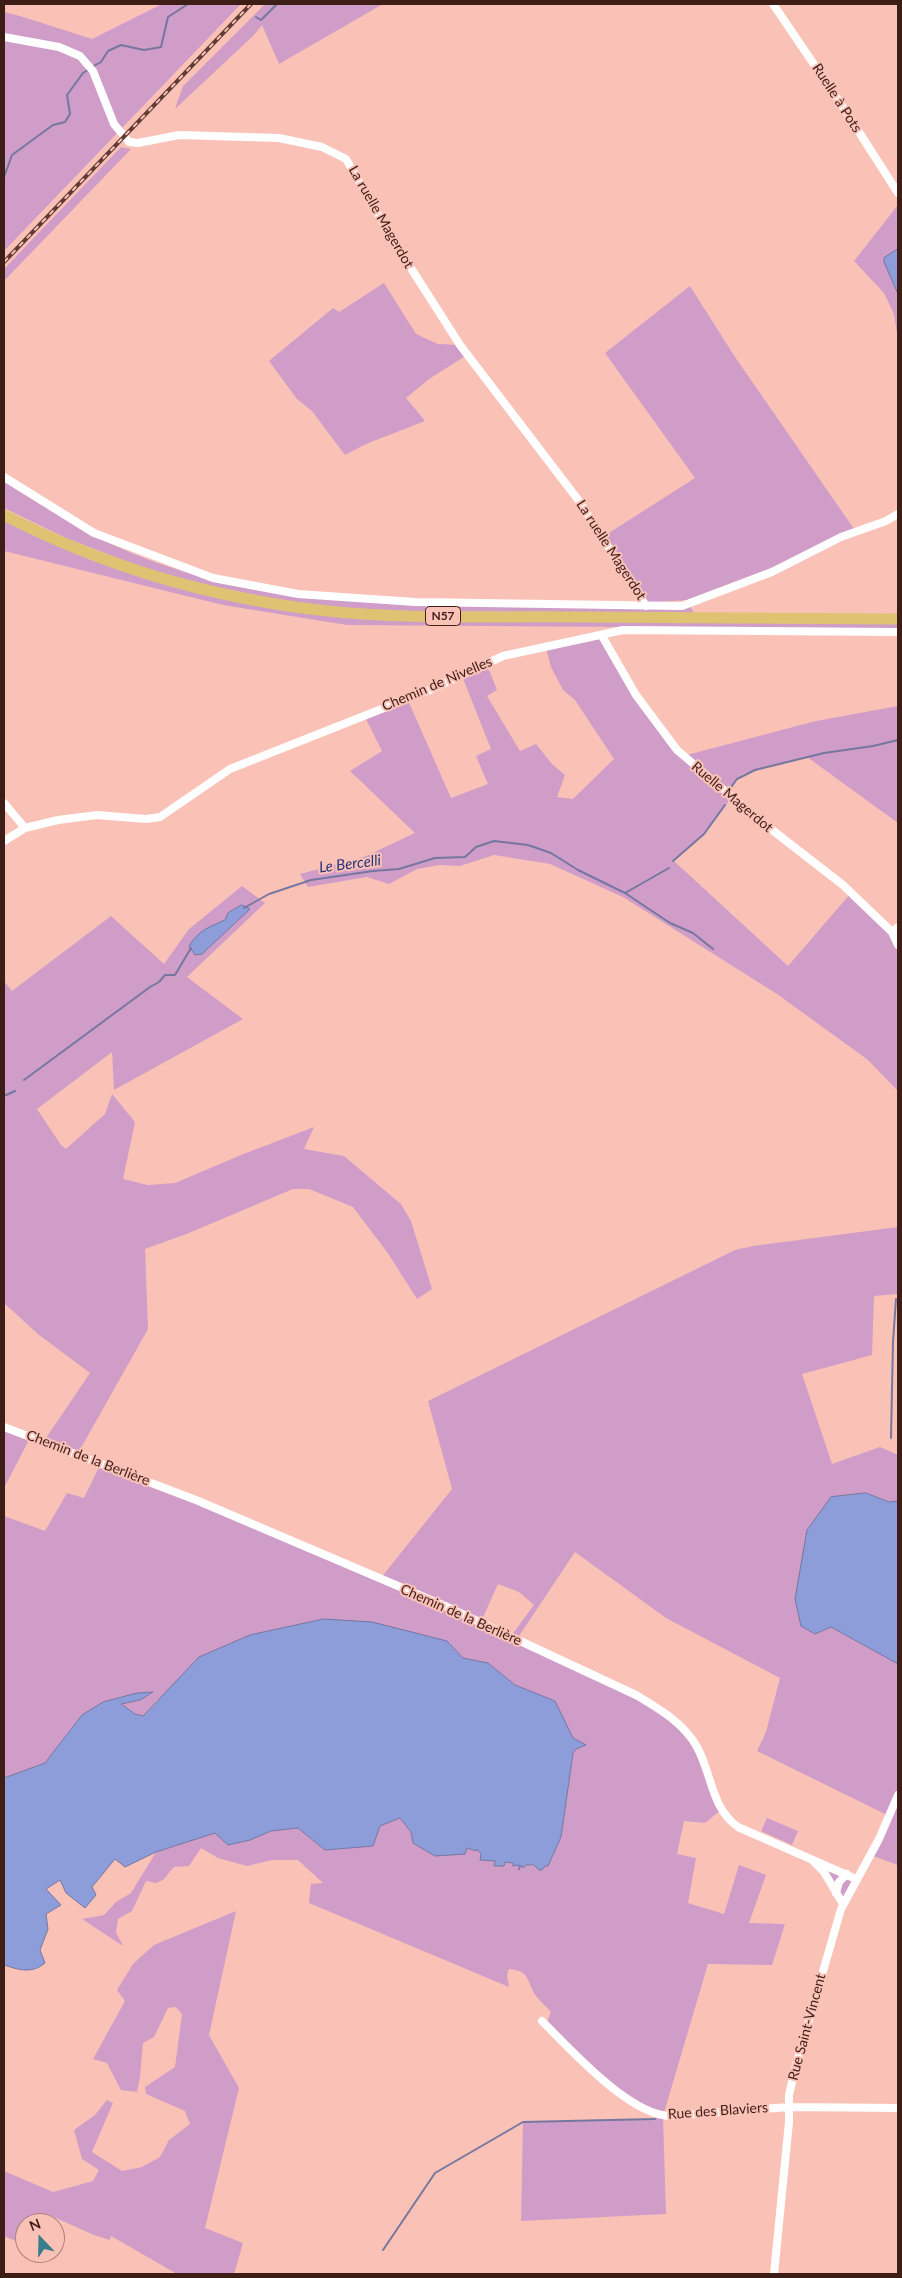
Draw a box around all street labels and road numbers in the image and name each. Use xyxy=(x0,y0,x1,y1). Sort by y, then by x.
street label: Ruelle à Pots xyxy=(809,60,865,136)
street label: La ruelle Magerdot xyxy=(345,163,417,271)
street label: La ruelle Magerdot xyxy=(573,497,649,603)
road number: N57 xyxy=(426,606,460,626)
street label: Chemin de Nivelles xyxy=(379,653,495,715)
street label: Ruelle Magerdot xyxy=(688,758,776,836)
street label: Chemin de la Berlière xyxy=(24,1427,152,1489)
street label: Chemin de la Berlière xyxy=(398,1581,524,1649)
street label: Rue Saint-Vincent xyxy=(785,1972,829,2082)
street label: Rue des Blaviers xyxy=(667,2099,769,2123)

